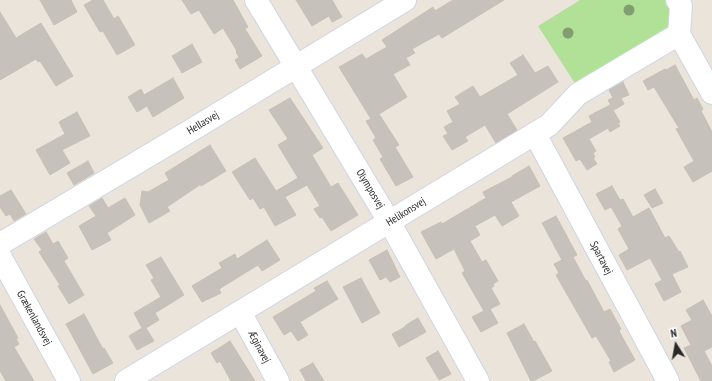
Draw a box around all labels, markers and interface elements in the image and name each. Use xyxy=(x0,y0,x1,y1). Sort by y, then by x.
street label: Hellasvej xyxy=(185,108,221,138)
street label: Olymposvej xyxy=(353,167,387,211)
street label: Helikonsvej xyxy=(384,195,428,229)
street label: Spartavej xyxy=(587,239,615,277)
street label: Grækenlandsvej xyxy=(14,288,54,348)
north arrow xyxy=(656,325,696,365)
text: N xyxy=(669,326,678,341)
street label: Æginavej xyxy=(245,328,273,366)

